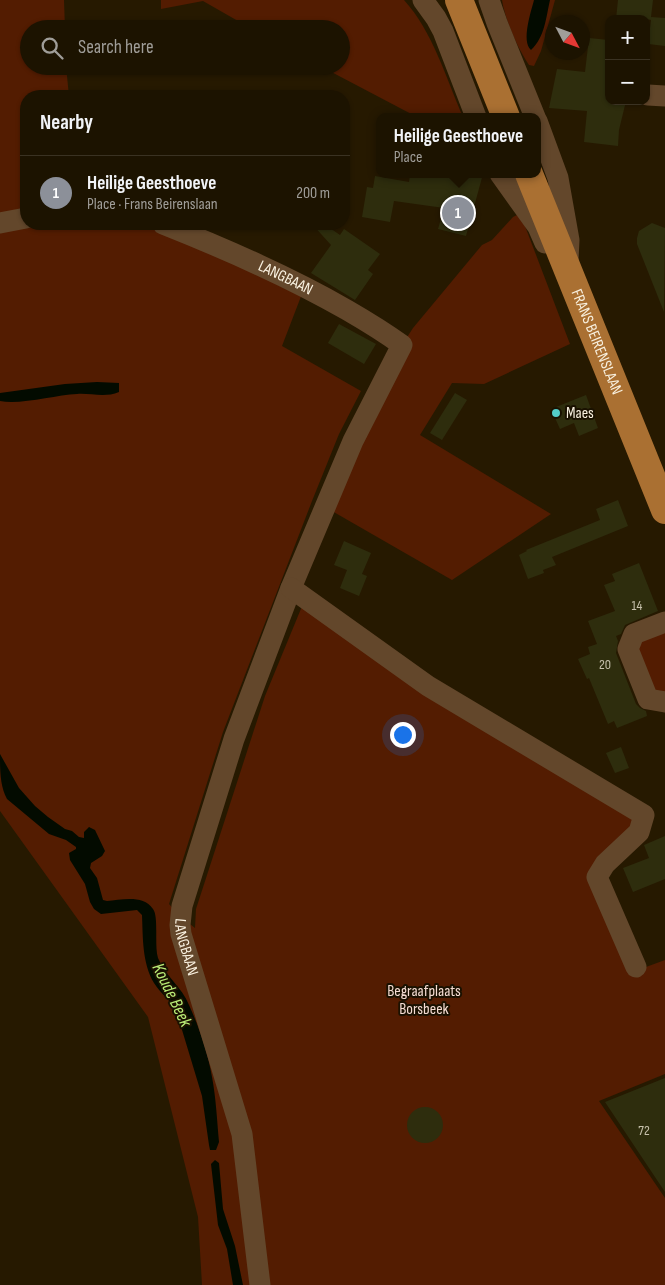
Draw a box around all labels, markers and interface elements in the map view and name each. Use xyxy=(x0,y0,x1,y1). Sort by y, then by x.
north arrow xyxy=(545,15,590,60)
map controls xyxy=(605,15,650,105)
button: + xyxy=(605,15,650,60)
search box xyxy=(20,20,350,75)
icon: search xyxy=(38,34,66,62)
text: Search here xyxy=(78,36,154,59)
button: − xyxy=(605,60,650,105)
text: Nearby xyxy=(40,110,93,135)
popup xyxy=(376,113,541,178)
text: Heilige Geesthoeve xyxy=(394,125,523,148)
text: Place xyxy=(394,148,422,167)
text: Heilige Geesthoeve xyxy=(87,172,216,195)
text: 1 xyxy=(53,184,59,203)
text: 200 m xyxy=(296,184,330,203)
pin: 1 xyxy=(442,194,474,232)
text: Place · Frans Beirenslaan xyxy=(87,195,218,214)
street label: LANGBAAN xyxy=(255,256,316,299)
street label: FRANS BEIRENSLAAN xyxy=(567,286,627,397)
place label: Maes xyxy=(566,404,594,423)
marker: Maes xyxy=(550,407,562,419)
house number: 14 xyxy=(632,597,643,614)
house number: 20 xyxy=(599,656,611,673)
your location xyxy=(390,722,416,748)
street label: LANGBAAN xyxy=(170,918,203,978)
water label: Koude Beek xyxy=(148,960,197,1031)
park label: Begraafplaats Borsbeek xyxy=(387,982,461,1019)
house number: 72 xyxy=(638,1122,650,1139)

